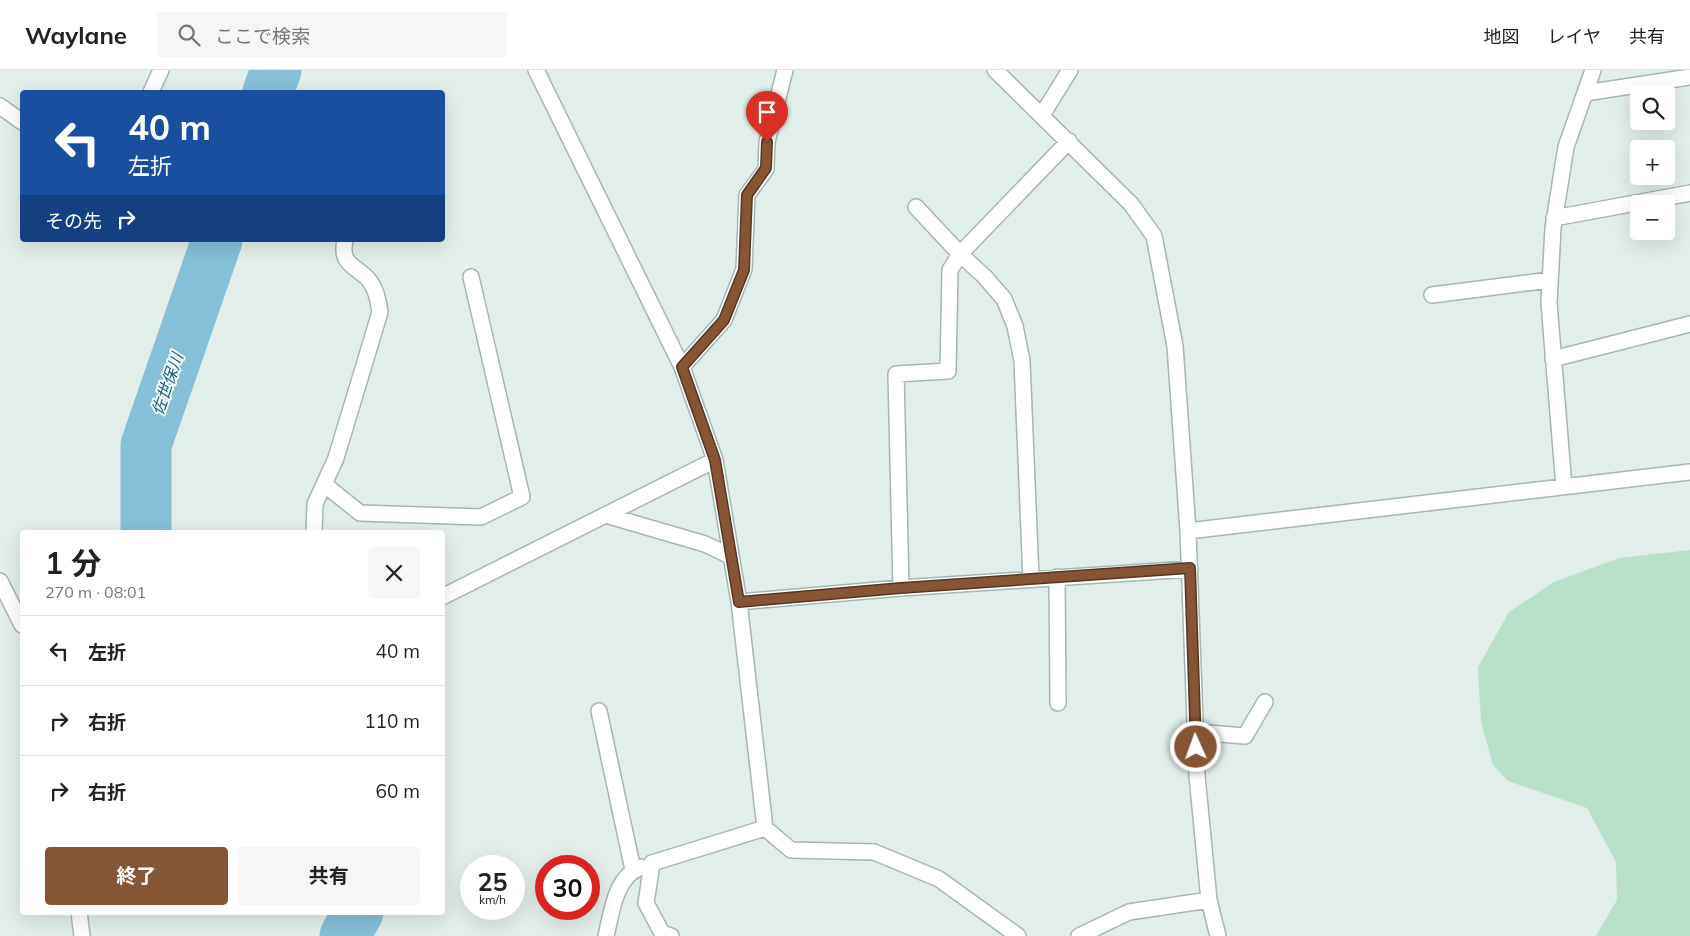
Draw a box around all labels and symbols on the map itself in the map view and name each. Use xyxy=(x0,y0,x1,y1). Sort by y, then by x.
pin xyxy=(746,91,788,142)
water label: 佐世保川 xyxy=(147,349,188,418)
position arrow xyxy=(1169,720,1221,772)
speed limit sign: 30 xyxy=(535,855,600,920)

